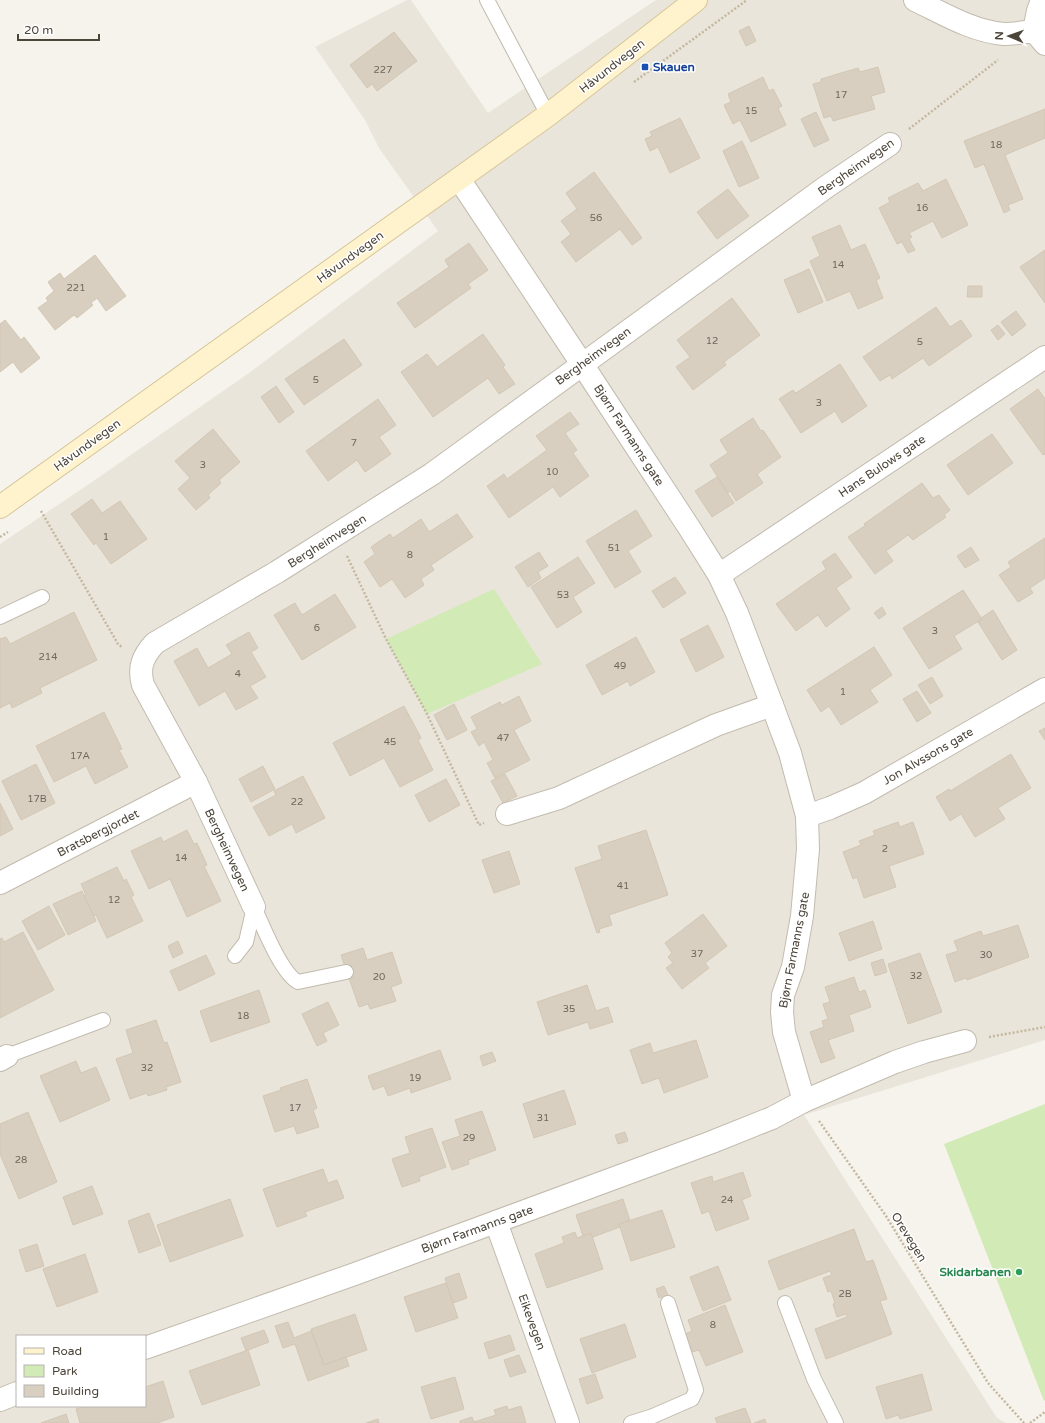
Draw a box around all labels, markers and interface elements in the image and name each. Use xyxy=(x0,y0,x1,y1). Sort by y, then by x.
scale bar xyxy=(18,16,99,42)
north arrow xyxy=(989,16,1029,56)
text: 20 m xyxy=(24,23,53,37)
text: N xyxy=(993,31,1006,40)
street label: Håvundvegen xyxy=(577,36,647,96)
place label: Skauen xyxy=(653,60,695,74)
marker: Skauen xyxy=(640,62,650,72)
house number: 227 xyxy=(374,64,392,76)
house number: 17 xyxy=(835,89,847,101)
house number: 15 xyxy=(745,105,757,117)
street label: Bergheimvegen xyxy=(815,136,897,198)
house number: 18 xyxy=(990,139,1002,151)
house number: 16 xyxy=(916,202,928,214)
house number: 56 xyxy=(590,212,602,224)
street label: Håvundvegen xyxy=(314,228,386,286)
house number: 14 xyxy=(832,259,844,271)
house number: 221 xyxy=(67,282,85,294)
street label: Bergheimvegen xyxy=(553,324,633,388)
house number: 12 xyxy=(706,335,718,347)
house number: 5 xyxy=(917,336,923,348)
house number: 5 xyxy=(313,374,319,386)
street label: Bjørn Farmanns gate xyxy=(591,382,667,488)
house number: 3 xyxy=(816,397,822,409)
street label: Håvundvegen xyxy=(51,416,123,474)
street label: Hans Bulows gate xyxy=(836,432,928,500)
house number: 7 xyxy=(351,437,357,449)
house number: 3 xyxy=(200,459,206,471)
house number: 10 xyxy=(546,466,558,478)
street label: Bergheimvegen xyxy=(285,511,369,571)
house number: 1 xyxy=(103,531,109,543)
house number: 51 xyxy=(608,542,620,554)
house number: 8 xyxy=(407,549,413,561)
house number: 53 xyxy=(557,589,569,601)
house number: 6 xyxy=(314,622,320,634)
house number: 3 xyxy=(932,625,938,637)
house number: 214 xyxy=(39,651,57,663)
house number: 49 xyxy=(614,660,626,672)
house number: 4 xyxy=(235,668,241,680)
house number: 1 xyxy=(840,686,846,698)
street label: Jon Alvssons gate xyxy=(880,724,976,788)
house number: 47 xyxy=(497,732,509,744)
house number: 45 xyxy=(384,736,396,748)
house number: 17A xyxy=(70,750,90,762)
house number: 17B xyxy=(27,793,47,805)
house number: 22 xyxy=(291,796,303,808)
street label: Bratsbergjordet xyxy=(55,806,142,860)
street label: Bergheimvegen xyxy=(202,806,252,894)
house number: 2 xyxy=(882,843,888,855)
house number: 14 xyxy=(175,852,187,864)
house number: 41 xyxy=(617,880,629,892)
street label: Bjørn Farmanns gate xyxy=(776,891,812,1009)
house number: 12 xyxy=(108,894,120,906)
house number: 37 xyxy=(691,948,703,960)
house number: 30 xyxy=(980,949,992,961)
house number: 32 xyxy=(910,970,922,982)
house number: 20 xyxy=(373,971,385,983)
house number: 35 xyxy=(563,1003,575,1015)
house number: 18 xyxy=(237,1010,249,1022)
house number: 32 xyxy=(141,1062,153,1074)
house number: 19 xyxy=(409,1072,421,1084)
house number: 17 xyxy=(289,1102,301,1114)
house number: 31 xyxy=(537,1112,549,1124)
house number: 29 xyxy=(463,1132,475,1144)
house number: 28 xyxy=(15,1154,27,1166)
house number: 24 xyxy=(721,1194,733,1206)
street label: Bjørn Farmanns gate xyxy=(419,1202,535,1256)
street label: Orevegen xyxy=(888,1210,930,1264)
place label: Skidarbanen xyxy=(940,1265,1011,1279)
marker: Skidarbanen xyxy=(1014,1267,1024,1277)
house number: 2B xyxy=(838,1288,852,1300)
street label: Eikevegen xyxy=(515,1292,549,1352)
house number: 8 xyxy=(710,1319,716,1331)
legend xyxy=(16,1335,146,1407)
text: Road xyxy=(52,1344,82,1358)
text: Park xyxy=(52,1364,78,1378)
text: Building xyxy=(52,1384,99,1398)

